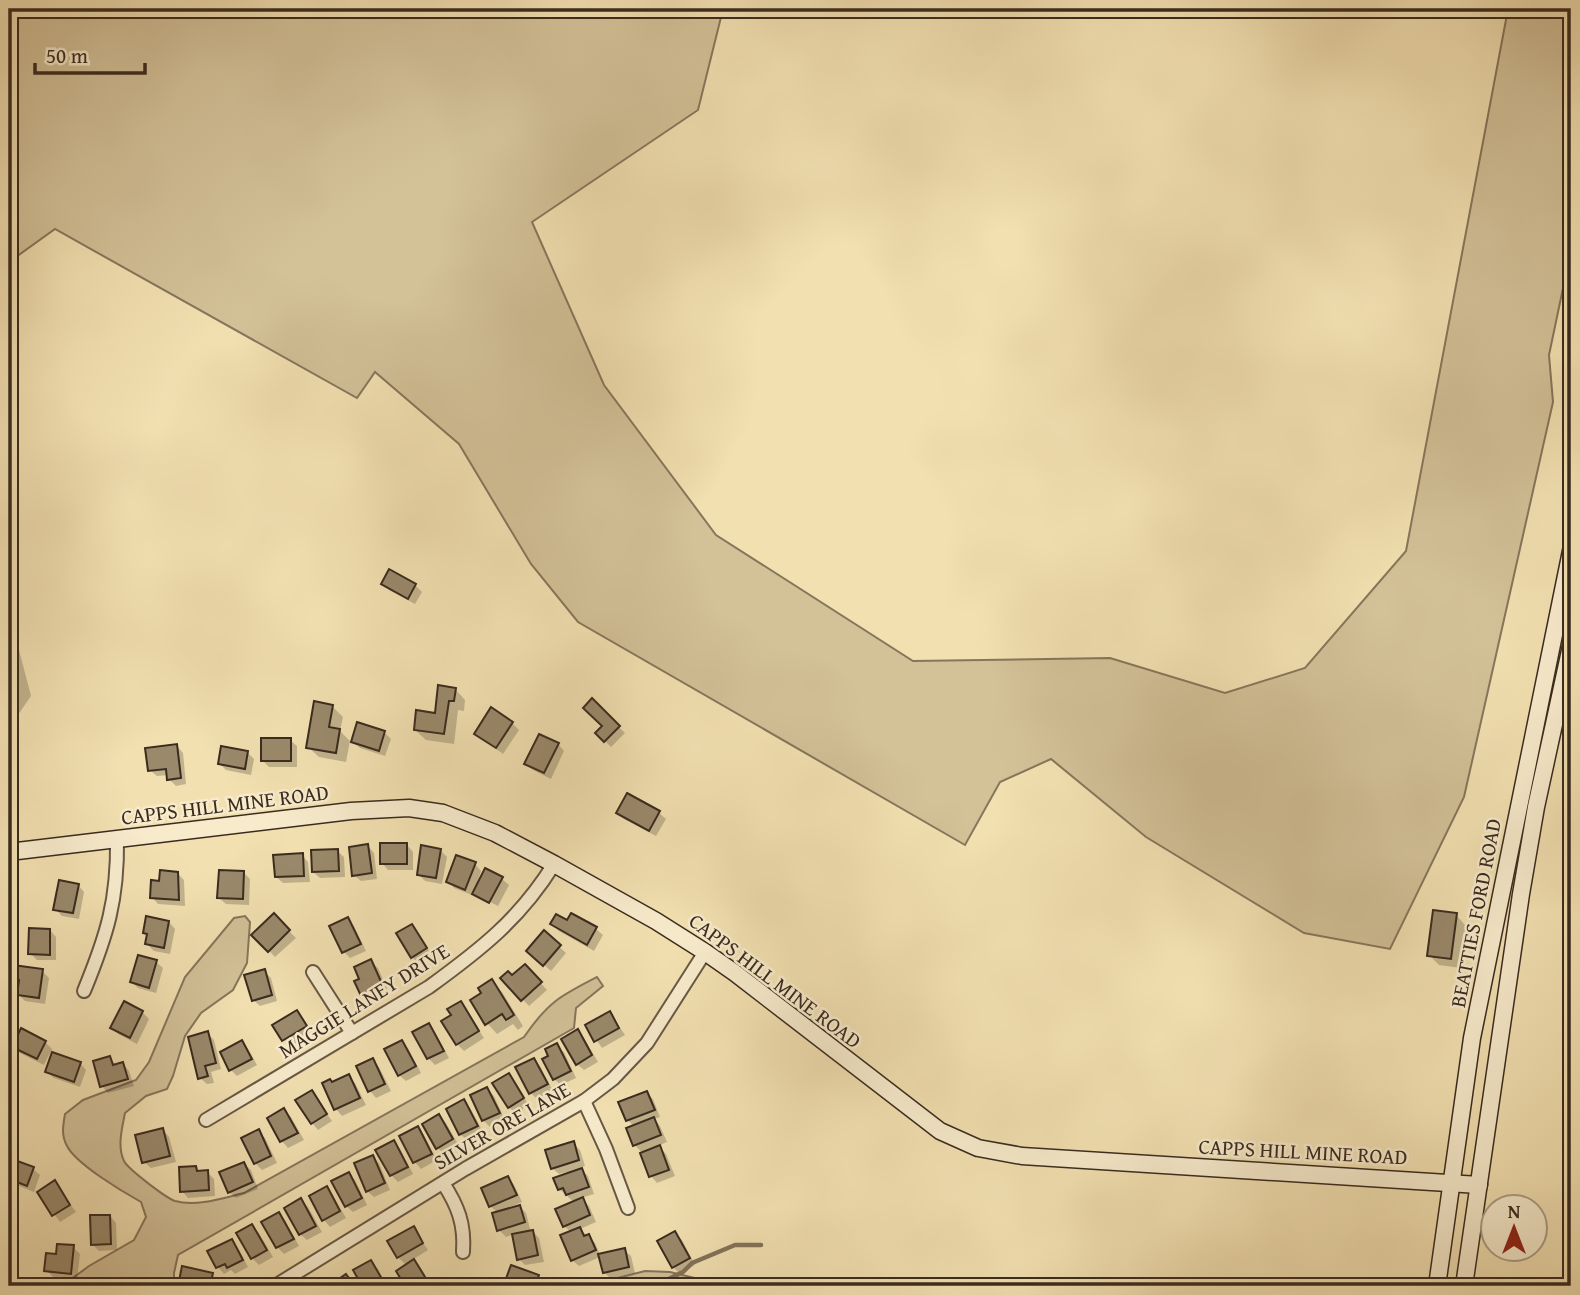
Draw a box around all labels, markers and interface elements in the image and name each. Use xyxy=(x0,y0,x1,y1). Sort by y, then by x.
scale bar xyxy=(35,32,145,76)
text: 50 m xyxy=(46,40,88,71)
street label: CAPPS HILL MINE ROAD xyxy=(119,776,330,833)
street label: BEATTIES FORD ROAD xyxy=(1442,816,1509,1010)
street label: CAPPS HILL MINE ROAD xyxy=(683,905,868,1056)
street label: MAGGIE LANEY DRIVE xyxy=(272,935,456,1066)
street label: SILVER ORE LANE xyxy=(427,1074,576,1177)
street label: CAPPS HILL MINE ROAD xyxy=(1198,1131,1408,1172)
north arrow xyxy=(1478,1194,1548,1264)
text: N xyxy=(1508,1197,1521,1225)

